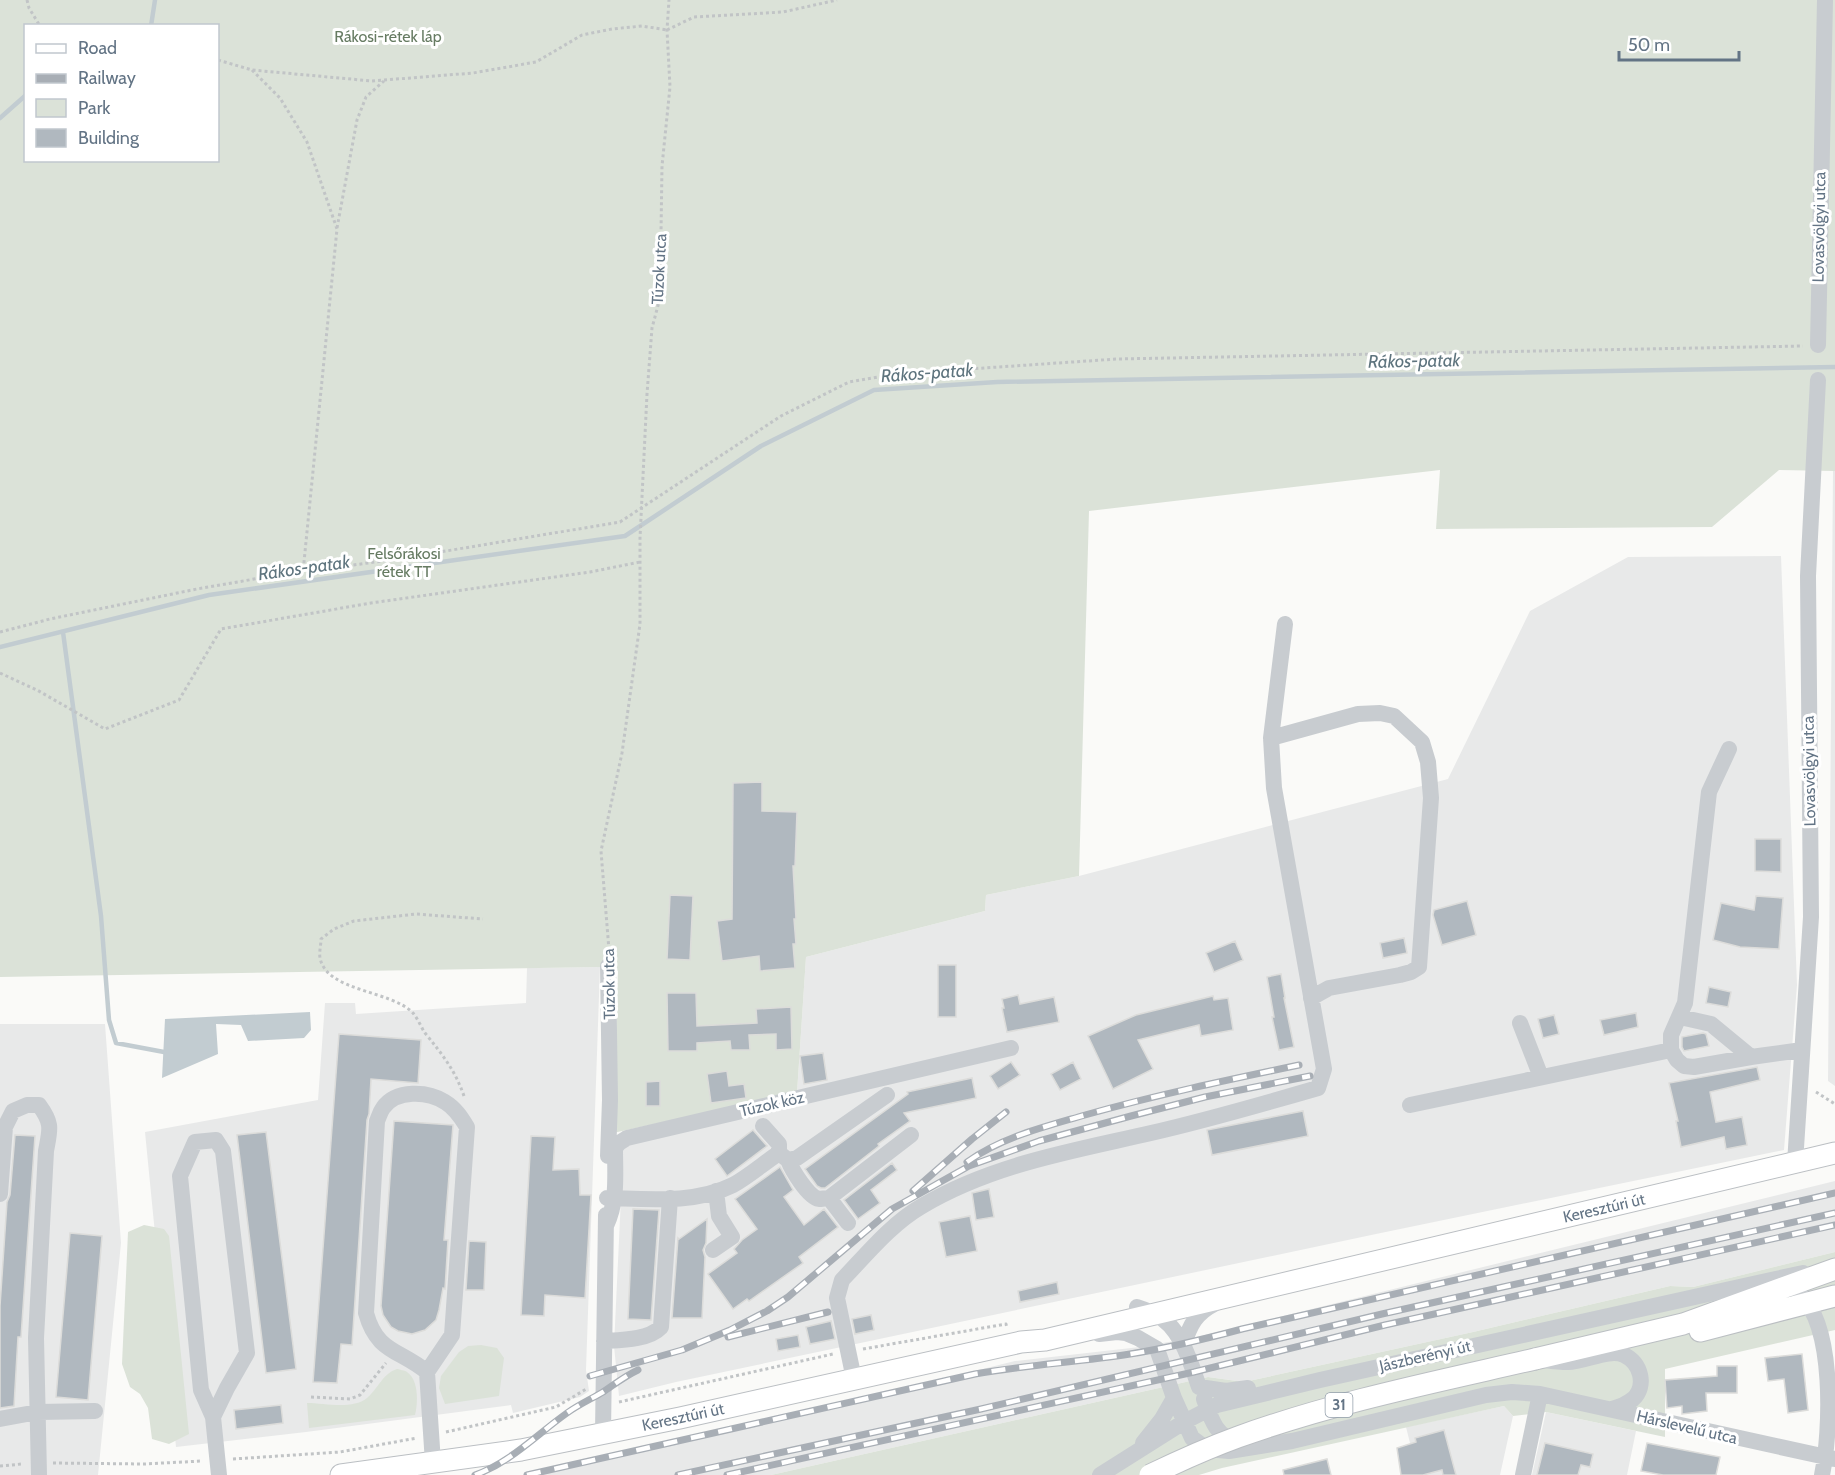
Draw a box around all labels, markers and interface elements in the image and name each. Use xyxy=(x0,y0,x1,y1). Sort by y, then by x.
legend xyxy=(24,24,219,162)
scale bar xyxy=(1619,24,1739,62)
park label: Rákosi-rétek láp xyxy=(334,27,442,46)
text: 50 m xyxy=(1628,34,1670,56)
text: Road xyxy=(78,37,117,59)
text: Railway xyxy=(78,67,136,89)
text: Park xyxy=(78,97,111,119)
text: Building xyxy=(78,127,140,149)
street label: Lovasvölgyi utca xyxy=(1809,171,1829,282)
street label: Túzok utca xyxy=(648,233,670,305)
water label: Rákos-patak xyxy=(1368,349,1462,373)
water label: Rákos-patak xyxy=(880,359,975,387)
park label: Felsőrákosi rétek TT xyxy=(367,544,441,581)
water label: Rákos-patak xyxy=(257,550,353,585)
street label: Lovasvölgyi utca xyxy=(1799,715,1819,826)
street label: Túzok utca xyxy=(599,948,619,1020)
street label: Túzok köz xyxy=(738,1087,806,1121)
street label: Keresztúri út xyxy=(1561,1189,1647,1227)
street label: Jászberényi út xyxy=(1376,1336,1473,1376)
road number: 31 xyxy=(1326,1393,1352,1417)
street label: Keresztúri út xyxy=(640,1399,726,1435)
street label: Hárslevelű utca xyxy=(1635,1406,1739,1448)

